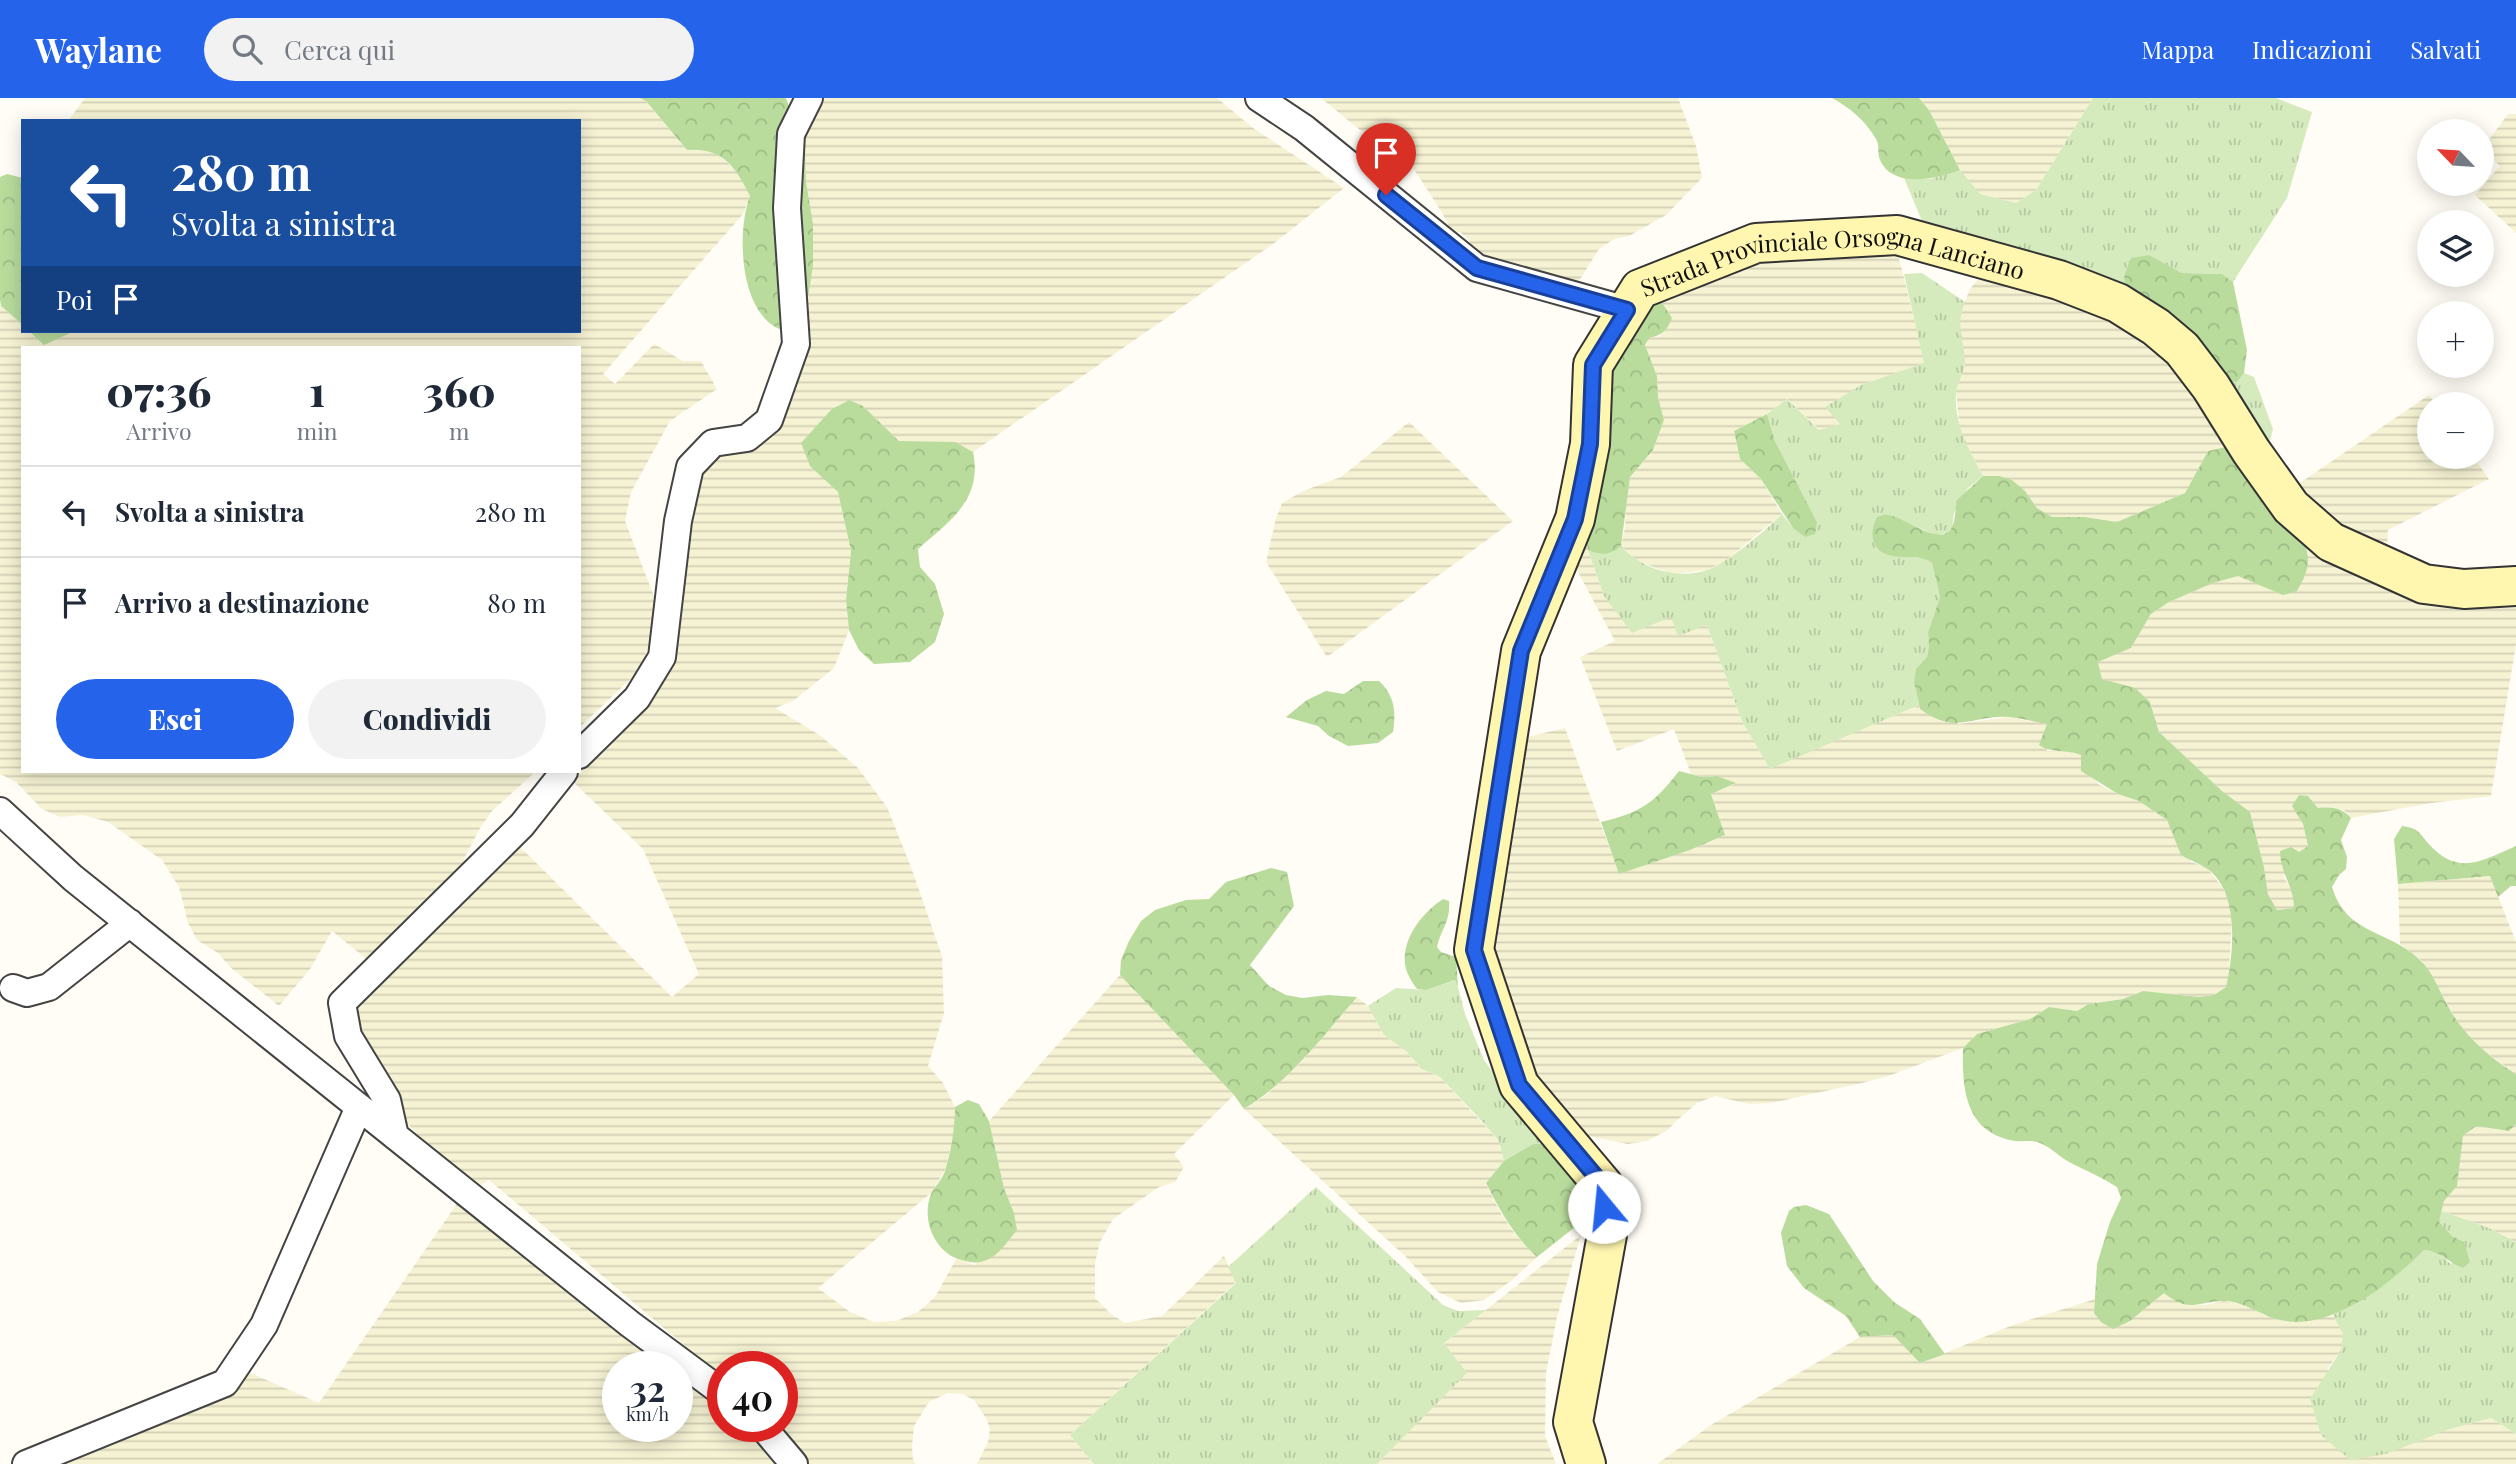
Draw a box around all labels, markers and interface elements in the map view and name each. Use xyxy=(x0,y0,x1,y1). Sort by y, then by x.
search box xyxy=(204,18,694,81)
text: Waylane xyxy=(35,27,162,71)
icon: search xyxy=(228,30,266,68)
text: Cerca qui xyxy=(284,32,395,67)
text: Mappa xyxy=(2142,33,2214,65)
text: Indicazioni xyxy=(2252,33,2372,65)
text: Salvati xyxy=(2410,33,2481,65)
north arrow xyxy=(2417,119,2494,196)
map controls xyxy=(2417,119,2494,469)
pin xyxy=(1356,123,1416,195)
icon: arrive xyxy=(1367,134,1405,172)
text: 280 m xyxy=(171,138,311,203)
icon: left xyxy=(56,147,147,238)
text: Svolta a sinistra xyxy=(171,201,396,244)
button: layers xyxy=(2417,210,2494,287)
street label: Strada Provinciale Orsogna Lanciano xyxy=(1635,219,2029,303)
icon: arrive xyxy=(107,280,145,318)
text: Poi xyxy=(56,282,93,317)
button: + xyxy=(2417,301,2494,378)
text: 07:36 xyxy=(106,362,211,418)
text: 1 xyxy=(309,362,325,418)
text: 360 xyxy=(423,362,496,418)
button: − xyxy=(2417,392,2494,469)
text: Arrivo xyxy=(126,415,192,446)
text: min xyxy=(297,415,338,446)
text: m xyxy=(449,415,470,446)
icon: left xyxy=(56,493,94,531)
text: Svolta a sinistra xyxy=(115,494,304,529)
text: 280 m xyxy=(475,494,546,529)
icon: arrive xyxy=(56,584,94,622)
text: Arrivo a destinazione xyxy=(115,585,369,620)
text: 80 m xyxy=(487,585,546,620)
button: Esci xyxy=(56,679,294,759)
button: Condividi xyxy=(308,679,546,759)
position arrow xyxy=(1567,1170,1641,1244)
speed limit sign: 40 xyxy=(707,1351,798,1442)
text: 32 xyxy=(630,1364,665,1411)
text: km/h xyxy=(626,1402,669,1426)

